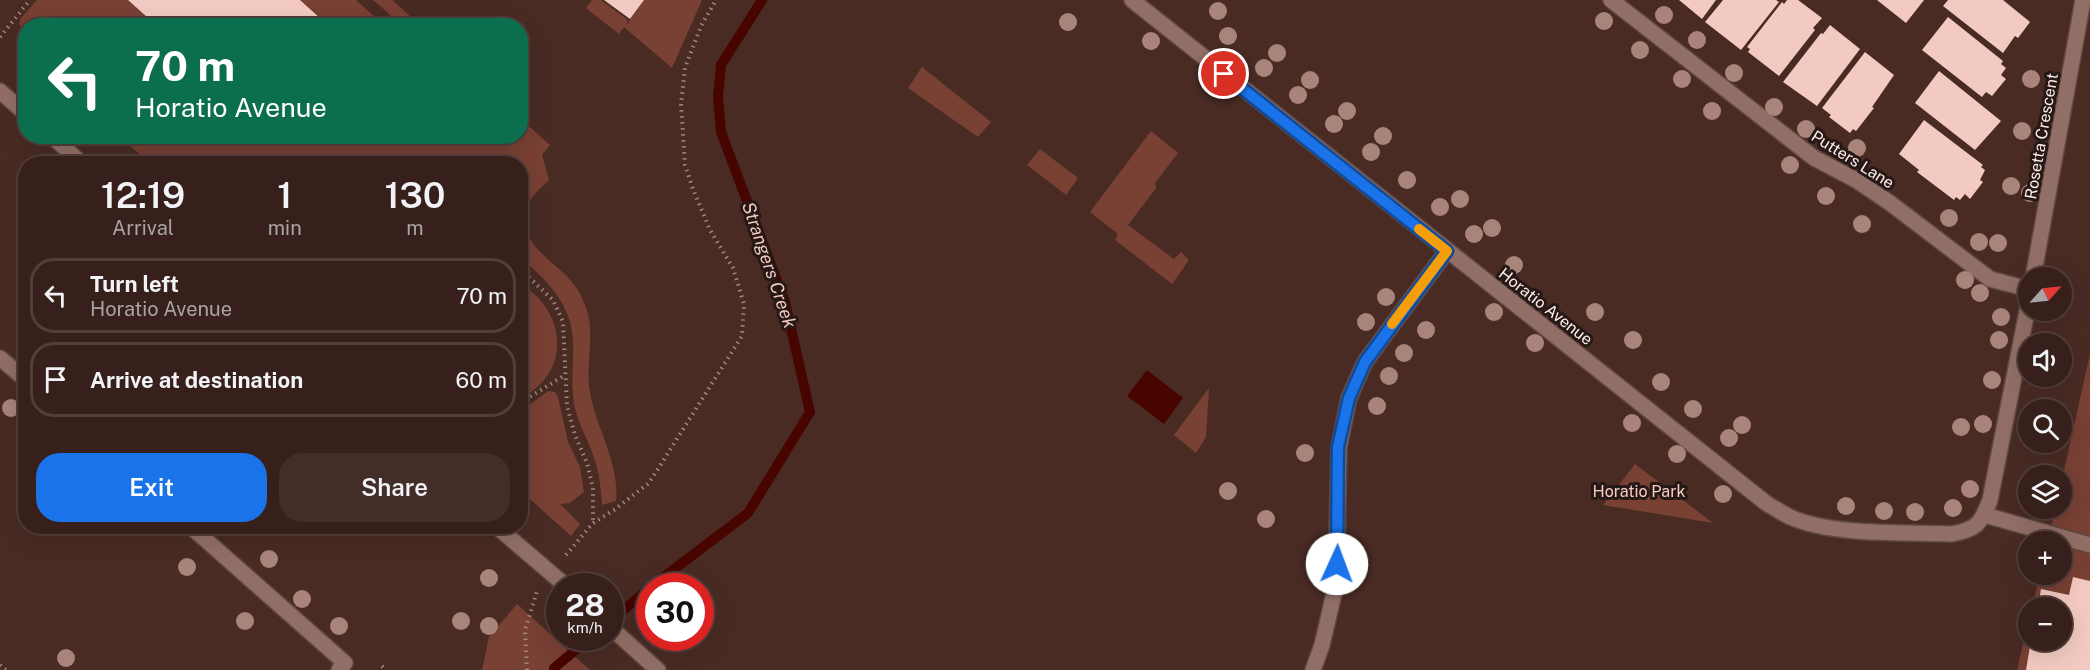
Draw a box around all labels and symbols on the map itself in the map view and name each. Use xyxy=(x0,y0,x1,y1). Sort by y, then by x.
pin xyxy=(1198,48,1249,99)
street label: Rosetta Crescent xyxy=(2021,72,2062,201)
street label: Putters Lane xyxy=(1808,126,1898,192)
water label: Strangers Creek xyxy=(738,199,801,331)
street label: Horatio Avenue xyxy=(1495,264,1596,349)
north arrow xyxy=(2018,267,2072,321)
park label: Horatio Park xyxy=(1593,482,1685,501)
position arrow xyxy=(1305,532,1369,596)
speed limit sign: 30 xyxy=(636,573,714,651)

